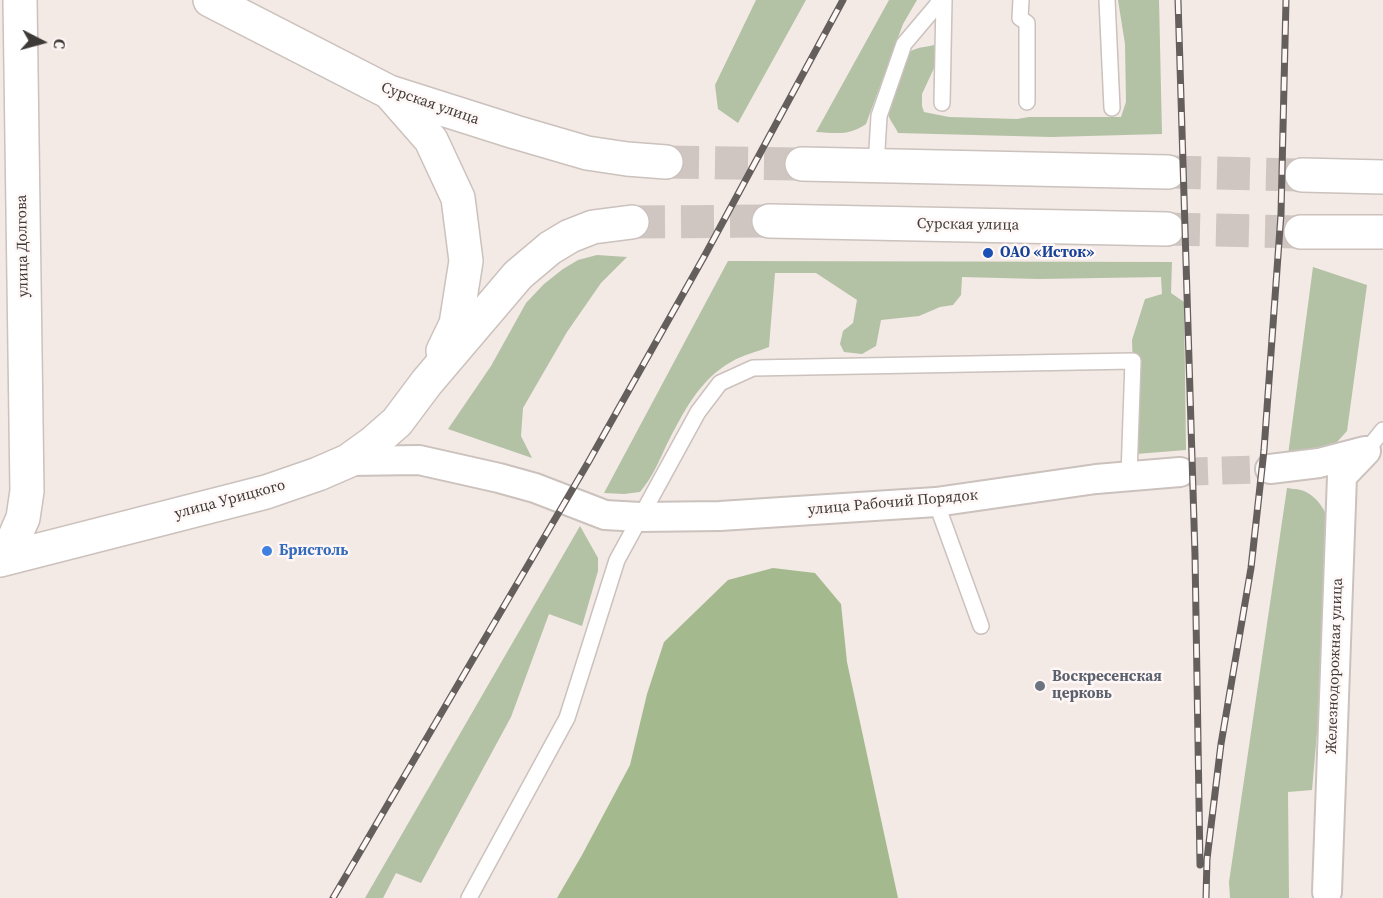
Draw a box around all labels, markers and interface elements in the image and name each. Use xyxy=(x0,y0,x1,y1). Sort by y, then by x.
north arrow xyxy=(12,12,72,72)
text: С xyxy=(48,38,71,50)
street label: Сурская улица xyxy=(379,79,481,129)
street label: улица Долгова xyxy=(13,194,33,298)
street label: Сурская улица xyxy=(917,215,1019,235)
place label: ОАО «Исток» xyxy=(1000,244,1094,262)
marker: ОАО «Исток» xyxy=(981,246,995,260)
street label: улица Урицкого xyxy=(173,477,287,523)
street label: улица Рабочий Порядок xyxy=(807,487,979,519)
place label: Бристоль xyxy=(279,542,348,560)
marker: Бристоль xyxy=(260,544,274,558)
street label: Железнодорожная улица xyxy=(1323,578,1347,754)
place label: Воскресенская церковь xyxy=(1052,668,1162,703)
marker: Воскресенская церковь xyxy=(1033,679,1047,693)

